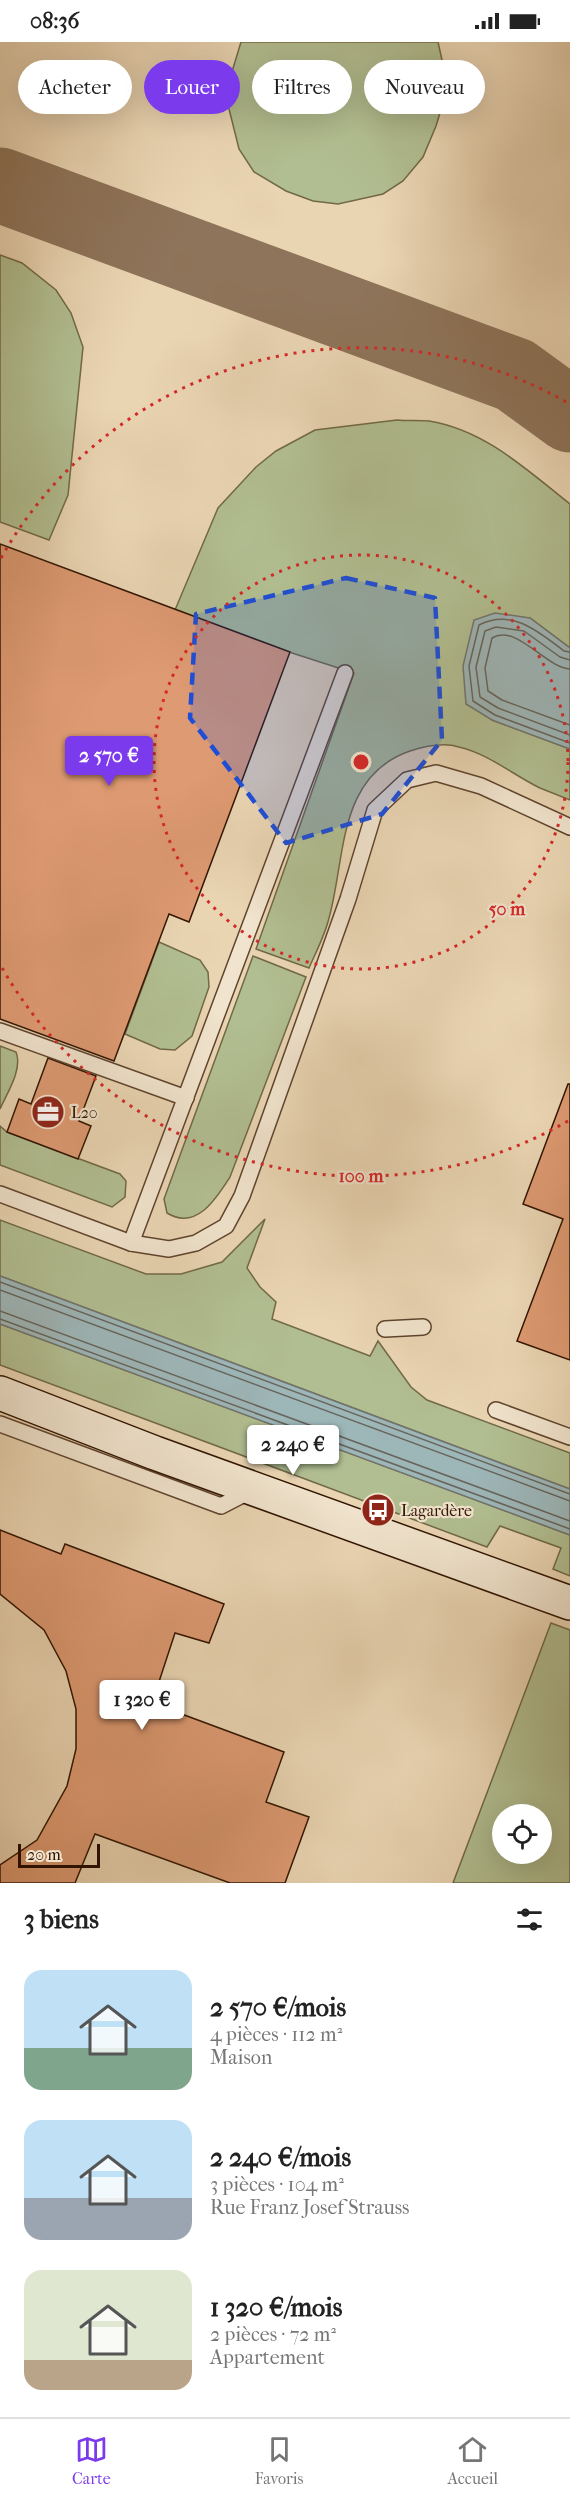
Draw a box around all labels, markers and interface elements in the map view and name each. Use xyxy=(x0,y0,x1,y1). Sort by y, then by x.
text: 08:36 xyxy=(30,8,79,34)
chip: Acheter xyxy=(18,60,132,114)
chip: Louer xyxy=(144,60,240,114)
chip: Filtres xyxy=(252,60,352,114)
chip: Nouveau xyxy=(364,60,485,114)
pin: 2 570 € xyxy=(54,736,164,787)
text: 2 570 € xyxy=(79,744,139,767)
centre of rings xyxy=(351,752,371,772)
text: 50 m xyxy=(489,899,526,920)
office icon: L20 xyxy=(30,1094,66,1130)
place label: L20 xyxy=(71,1103,98,1122)
text: 100 m xyxy=(338,1166,385,1187)
pin: 2 240 € xyxy=(238,1425,348,1476)
text: 2 240 € xyxy=(261,1433,325,1456)
bus stop icon: Lagardère xyxy=(360,1492,396,1528)
place label: Lagardère xyxy=(401,1501,472,1520)
pin: 1 320 € xyxy=(87,1680,197,1731)
text: 1 320 € xyxy=(113,1688,171,1711)
map controls xyxy=(492,1804,552,1864)
button: locate xyxy=(492,1804,552,1864)
scale bar xyxy=(18,1841,100,1868)
text: 20 m xyxy=(27,1845,61,1864)
icon: filters xyxy=(513,1903,546,1936)
text: 3 biens xyxy=(24,1904,99,1935)
text: 2 570 €/mois xyxy=(210,1992,346,2023)
icon: home xyxy=(72,1994,144,2066)
text: 4 pièces · 112 m² xyxy=(210,2023,342,2046)
text: Maison xyxy=(210,2046,272,2069)
text: 2 240 €/mois xyxy=(210,2142,351,2173)
icon: home xyxy=(72,2144,144,2216)
text: 3 pièces · 104 m² xyxy=(210,2173,344,2196)
text: Rue Franz Josef Strauss xyxy=(210,2196,409,2219)
text: 1 320 €/mois xyxy=(210,2292,342,2323)
icon: home xyxy=(72,2294,144,2366)
text: 2 pièces · 72 m² xyxy=(210,2323,336,2346)
text: Appartement xyxy=(210,2346,325,2369)
tab: Carte xyxy=(72,2433,111,2488)
tab: Favoris xyxy=(255,2433,303,2488)
tab: Accueil xyxy=(447,2433,498,2488)

